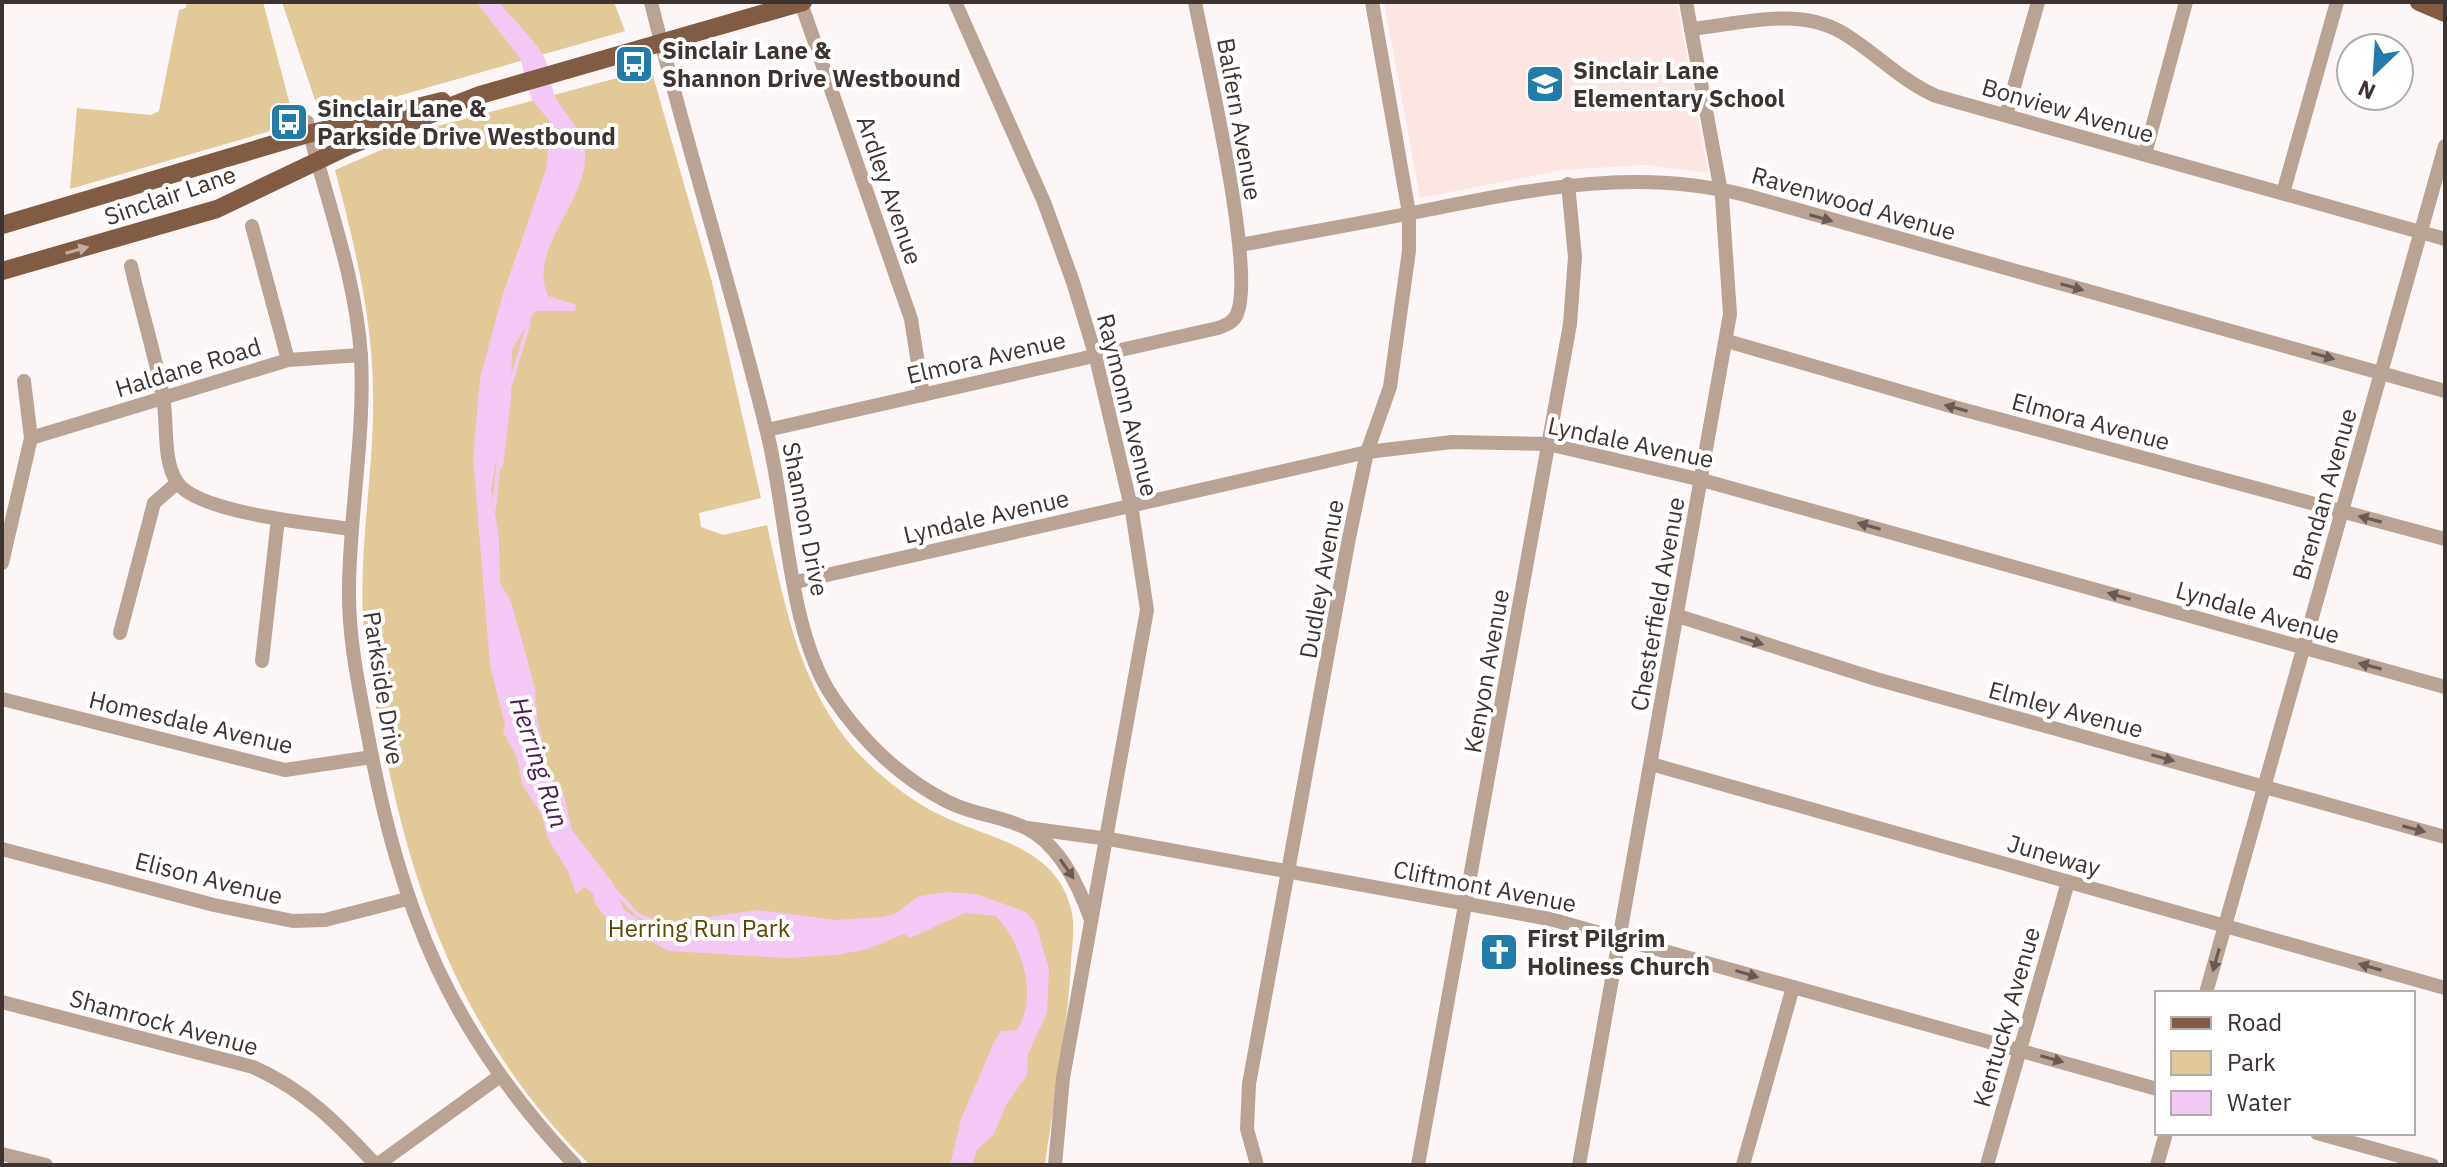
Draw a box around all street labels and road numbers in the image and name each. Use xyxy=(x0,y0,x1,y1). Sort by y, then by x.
street label: Balfern Avenue xyxy=(1210,35,1270,203)
street label: Bonview Avenue xyxy=(1978,70,2158,150)
street label: Ardley Avenue xyxy=(850,111,930,269)
street label: Sinclair Lane xyxy=(100,158,240,232)
street label: Ravenwood Avenue xyxy=(1748,159,1960,247)
street label: Raymonn Avenue xyxy=(1090,310,1166,500)
street label: Elmora Avenue xyxy=(903,323,1069,391)
street label: Haldane Road xyxy=(111,330,265,404)
street label: Elmora Avenue xyxy=(2008,385,2174,457)
street label: Brendan Avenue xyxy=(2284,404,2364,584)
street label: Lyndale Avenue xyxy=(1545,409,1717,475)
street label: Shannon Drive xyxy=(775,439,837,599)
street label: Lyndale Avenue xyxy=(900,481,1072,551)
street label: Chesterfield Avenue xyxy=(1622,495,1692,713)
street label: Dudley Avenue xyxy=(1291,497,1351,661)
street label: Lyndale Avenue xyxy=(2172,573,2344,651)
street label: Kenyon Avenue xyxy=(1456,586,1516,756)
street label: Parkside Drive xyxy=(356,609,412,767)
street label: Elmley Avenue xyxy=(1985,673,2147,745)
street label: Homesdale Avenue xyxy=(86,683,296,761)
street label: Juneway xyxy=(2004,826,2104,884)
street label: Elison Avenue xyxy=(132,844,286,912)
street label: Cliftmont Avenue xyxy=(1391,853,1579,919)
street label: Kentucky Avenue xyxy=(1965,923,2047,1111)
street label: Shamrock Avenue xyxy=(66,981,262,1063)

